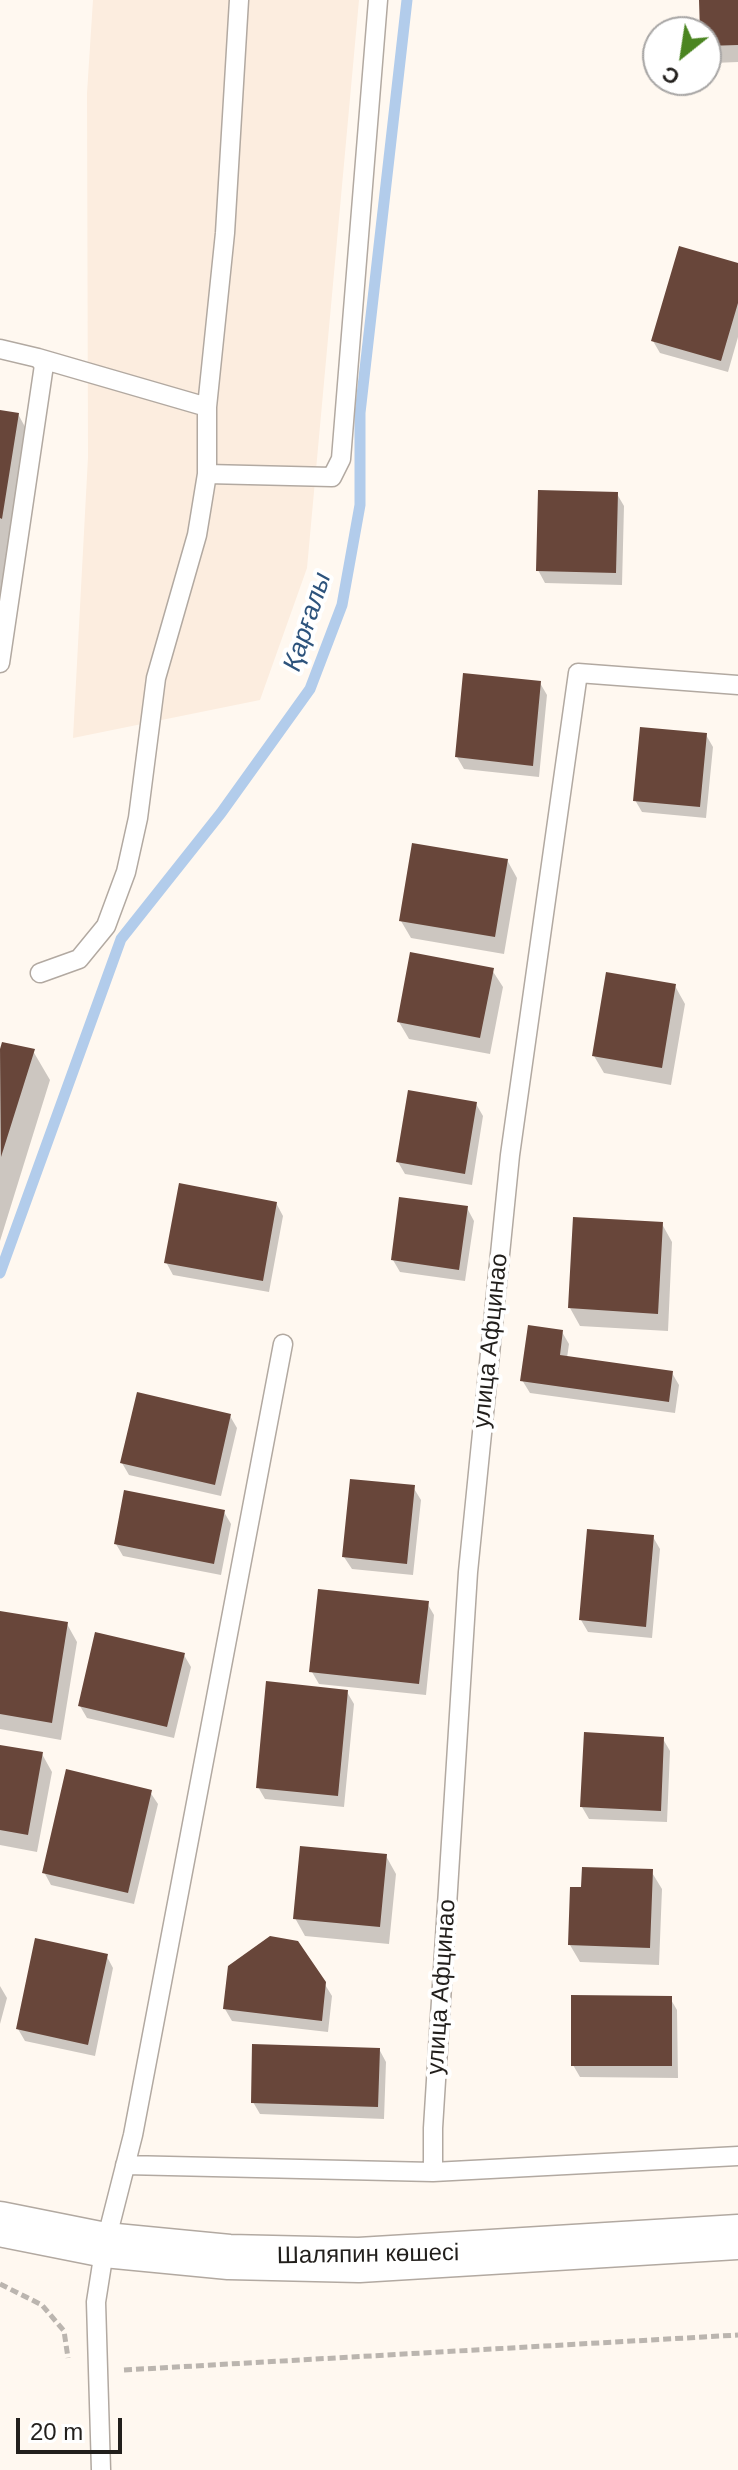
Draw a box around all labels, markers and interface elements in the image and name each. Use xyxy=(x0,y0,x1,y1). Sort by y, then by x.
north arrow xyxy=(642,16,722,96)
text: С xyxy=(658,61,684,90)
water label: Қарғалы xyxy=(277,569,339,675)
street label: улица Афцинао xyxy=(467,1252,515,1430)
street label: улица Афцинао xyxy=(422,1898,462,2076)
street label: Шаляпин көшесі xyxy=(277,2239,459,2271)
scale bar xyxy=(20,2402,126,2452)
text: 20 m xyxy=(30,2418,83,2445)

